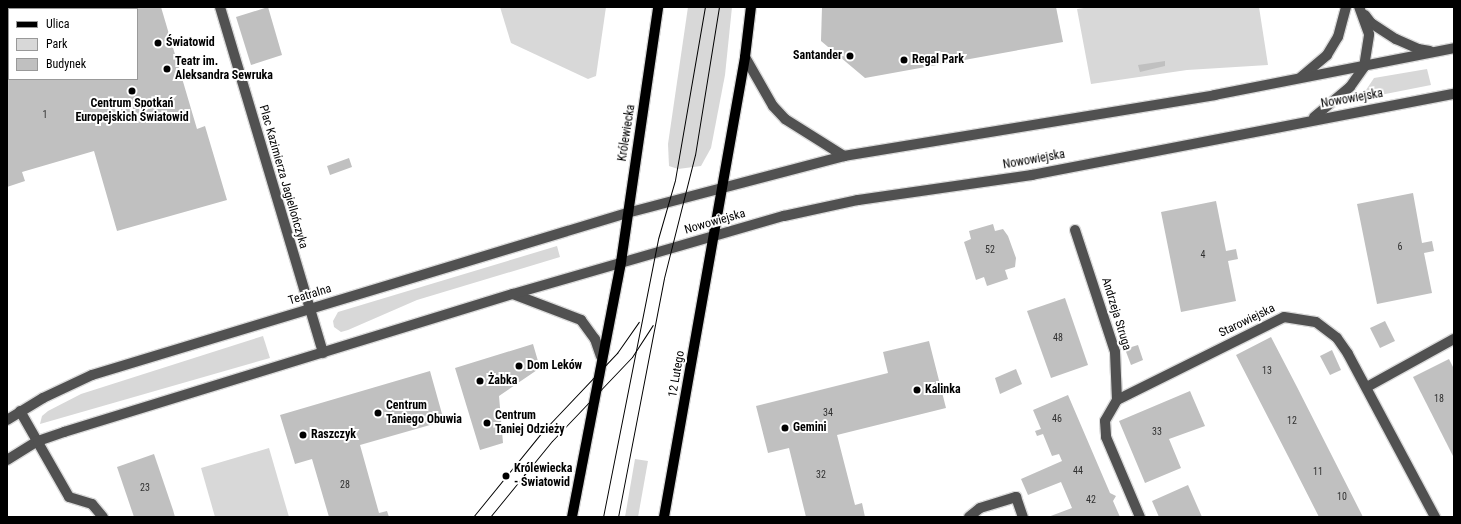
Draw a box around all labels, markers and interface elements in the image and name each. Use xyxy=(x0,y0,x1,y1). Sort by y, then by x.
legend xyxy=(8,8,138,80)
text: Ulica xyxy=(46,17,70,31)
place label: Światowid xyxy=(166,36,215,50)
text: Park xyxy=(46,37,67,51)
marker: Światowid xyxy=(153,38,163,48)
place label: Santander xyxy=(793,49,842,63)
marker: Santander xyxy=(845,51,855,61)
place label: Regal Park xyxy=(912,53,964,67)
place label: Teatr im. Aleksandra Sewruka xyxy=(175,55,273,83)
marker: Regal Park xyxy=(899,55,909,65)
text: Budynek xyxy=(46,57,86,71)
marker: Teatr im. Aleksandra Sewruka xyxy=(162,64,172,74)
marker: Centrum Spotkań Europejskich Światowid xyxy=(127,86,137,96)
street label: Nowowiejska xyxy=(1320,86,1384,112)
place label: Centrum Spotkań Europejskich Światowid xyxy=(75,97,189,125)
street label: Plac Kazimierza Jagiellończyka xyxy=(256,104,310,250)
street label: Królewiecka xyxy=(615,104,639,162)
house number: 1 xyxy=(43,109,47,121)
street label: Nowowiejska xyxy=(1002,147,1066,173)
street label: Nowowiejska xyxy=(683,206,747,238)
house number: 6 xyxy=(1398,241,1402,253)
house number: 52 xyxy=(985,244,995,256)
house number: 4 xyxy=(1201,249,1205,261)
street label: Andrzeja Struga xyxy=(1098,276,1134,352)
street label: Teatralna xyxy=(287,282,333,308)
street label: Starowiejska xyxy=(1217,301,1277,341)
house number: 48 xyxy=(1053,332,1063,344)
street label: 12 Lutego xyxy=(666,350,688,398)
place label: Dom Leków xyxy=(527,359,582,373)
marker: Dom Leków xyxy=(514,361,524,371)
house number: 13 xyxy=(1262,365,1272,377)
place label: Żabka xyxy=(488,374,517,388)
marker: Żabka xyxy=(475,376,485,386)
place label: Kalinka xyxy=(925,383,961,397)
marker: Kalinka xyxy=(912,385,922,395)
house number: 18 xyxy=(1434,393,1444,405)
place label: Centrum Taniego Obuwia xyxy=(386,399,462,427)
house number: 34 xyxy=(823,407,833,419)
marker: Centrum Taniego Obuwia xyxy=(373,408,383,418)
place label: Centrum Taniej Odzieży xyxy=(495,409,565,437)
house number: 46 xyxy=(1052,413,1062,425)
house number: 12 xyxy=(1287,415,1297,427)
marker: Centrum Taniej Odzieży xyxy=(482,418,492,428)
place label: Gemini xyxy=(793,421,827,435)
marker: Gemini xyxy=(780,423,790,433)
house number: 33 xyxy=(1152,426,1162,438)
place label: Raszczyk xyxy=(311,428,356,442)
marker: Raszczyk xyxy=(298,430,308,440)
place label: Królewiecka - Światowid xyxy=(514,462,572,490)
house number: 44 xyxy=(1073,465,1083,477)
house number: 11 xyxy=(1313,466,1323,478)
house number: 32 xyxy=(816,469,826,481)
marker: Królewiecka - Światowid xyxy=(501,471,511,481)
house number: 28 xyxy=(340,479,350,491)
house number: 23 xyxy=(140,482,150,494)
house number: 10 xyxy=(1337,491,1347,503)
house number: 42 xyxy=(1086,494,1096,506)

